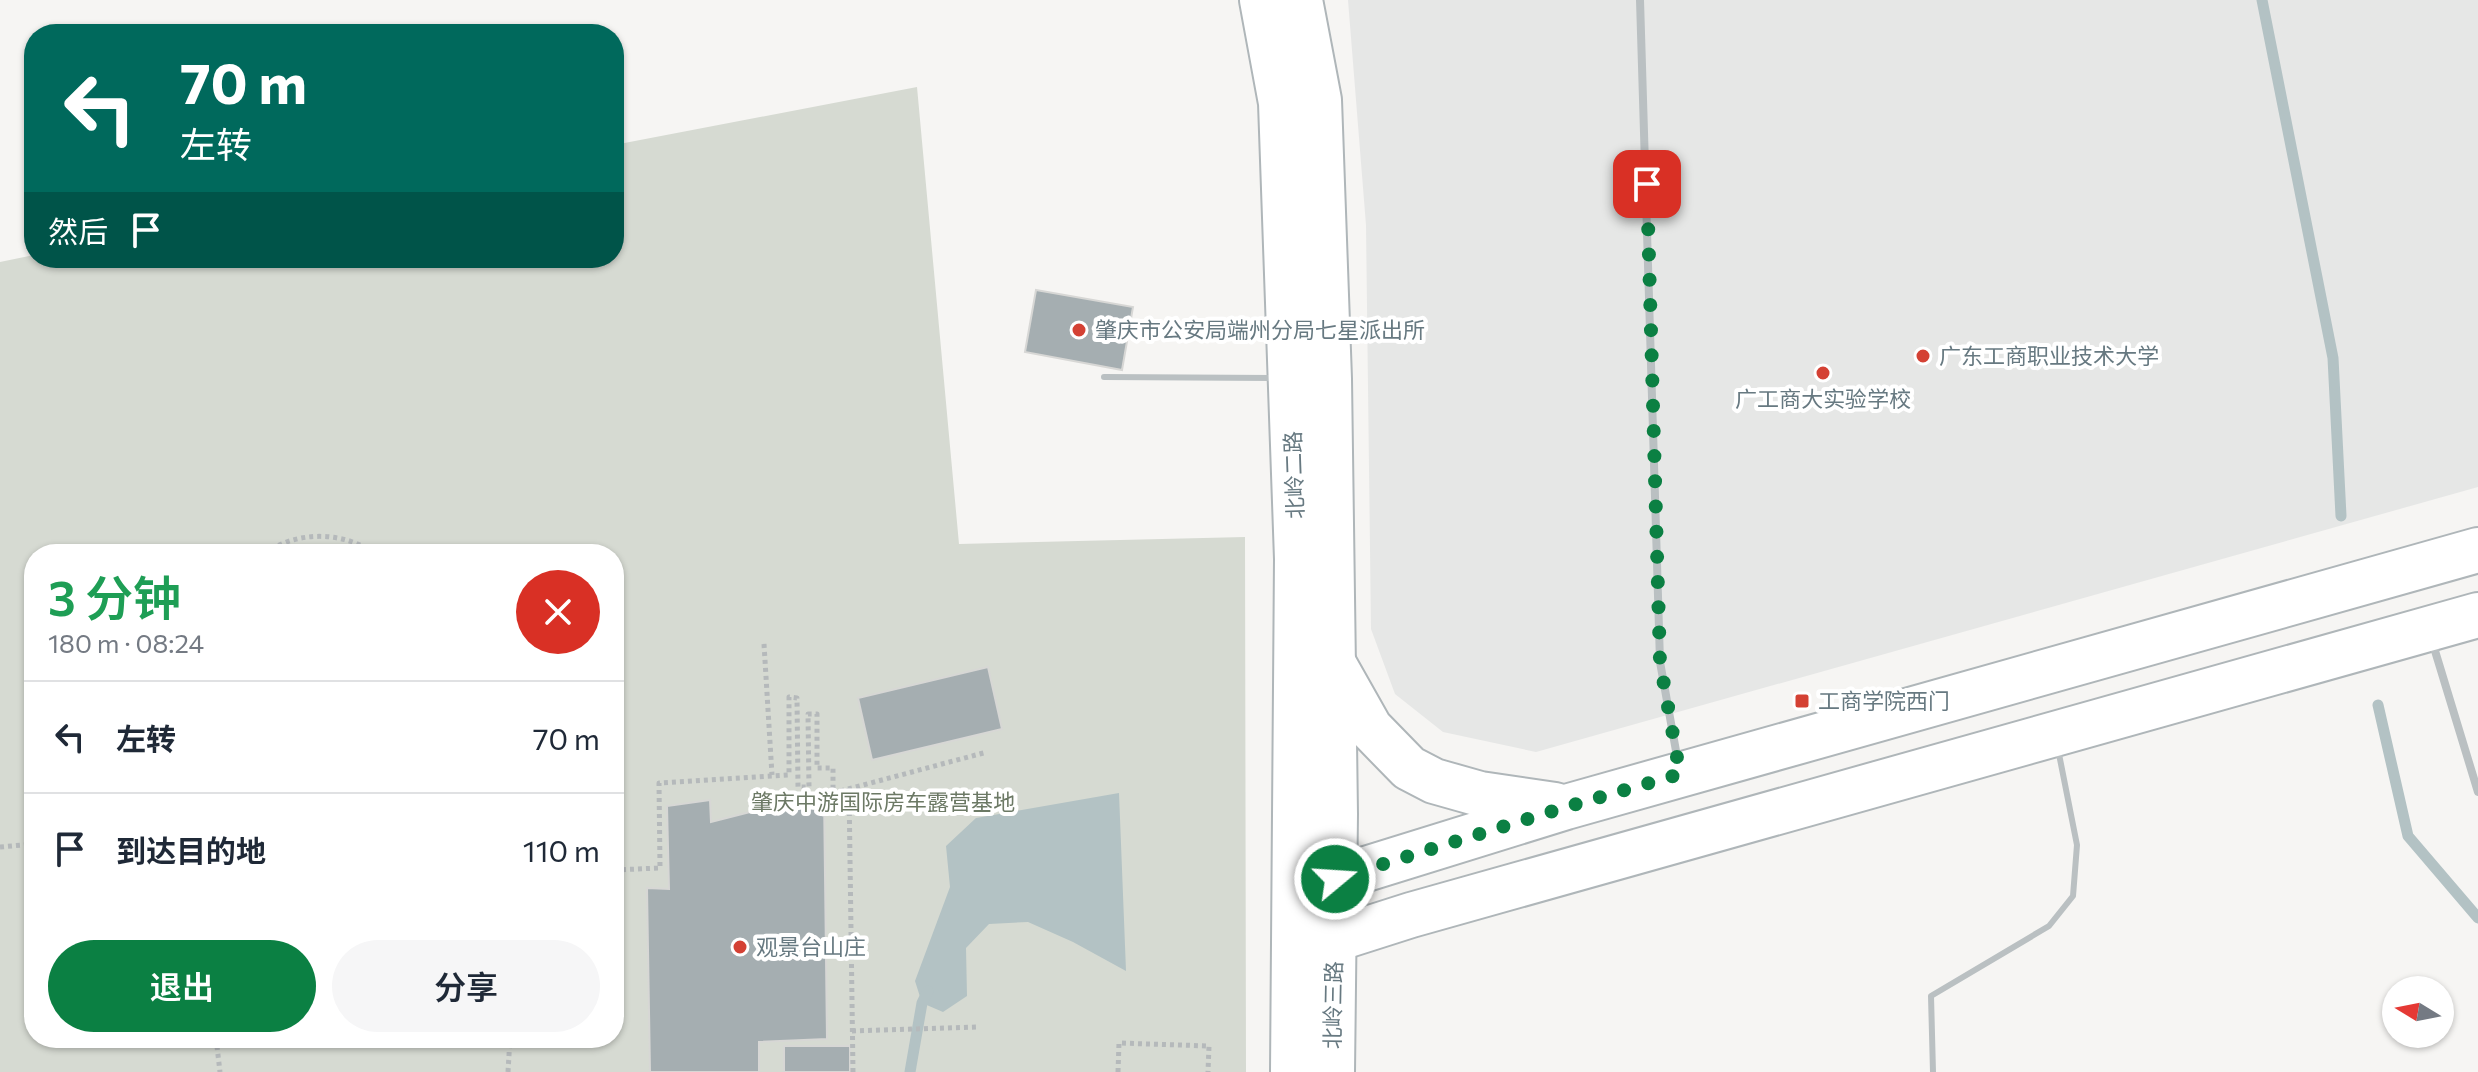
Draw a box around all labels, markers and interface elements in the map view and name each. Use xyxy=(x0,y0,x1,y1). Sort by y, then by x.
text: 70 m xyxy=(180,47,307,116)
icon: left xyxy=(48,56,152,160)
text: 左转 xyxy=(180,121,252,165)
pin xyxy=(1613,150,1681,218)
icon: arrive xyxy=(1625,162,1669,206)
icon: arrive xyxy=(124,208,168,252)
text: 然后 xyxy=(48,212,108,249)
place label: 肇庆市公安局端州分局七星派出所 xyxy=(1095,316,1425,343)
marker: 肇庆市公安局端州分局七星派出所 xyxy=(1070,321,1088,339)
place label: 广东工商职业技术大学 xyxy=(1939,342,2159,369)
marker: 广东工商职业技术大学 xyxy=(1914,347,1932,365)
marker: 广工商大实验学校 xyxy=(1814,364,1832,382)
place label: 广工商大实验学校 xyxy=(1735,385,1911,412)
street label: 北岭二路 xyxy=(1278,431,1309,519)
text: 3 分钟 xyxy=(48,567,181,626)
button: close xyxy=(516,570,600,654)
text: 180 m · 08:24 xyxy=(48,627,204,658)
place label: 工商学院西门 xyxy=(1818,687,1950,714)
marker: 工商学院西门 xyxy=(1793,692,1811,710)
icon: left xyxy=(48,715,92,759)
text: 左转 xyxy=(116,719,176,756)
text: 70 m xyxy=(533,719,600,756)
park label: 肇庆中游国际房车露营基地 xyxy=(751,788,1015,815)
icon: arrive xyxy=(48,827,92,871)
text: 到达目的地 xyxy=(116,831,266,868)
text: 110 m xyxy=(523,831,600,868)
position arrow xyxy=(1293,837,1377,921)
place label: 观景台山庄 xyxy=(756,933,866,960)
marker: 观景台山庄 xyxy=(731,938,749,956)
button: 退出 xyxy=(48,940,316,1032)
button: 分享 xyxy=(332,940,600,1032)
street label: 北岭三路 xyxy=(1318,961,1347,1049)
north arrow xyxy=(2382,976,2454,1048)
map controls xyxy=(2382,976,2454,1048)

